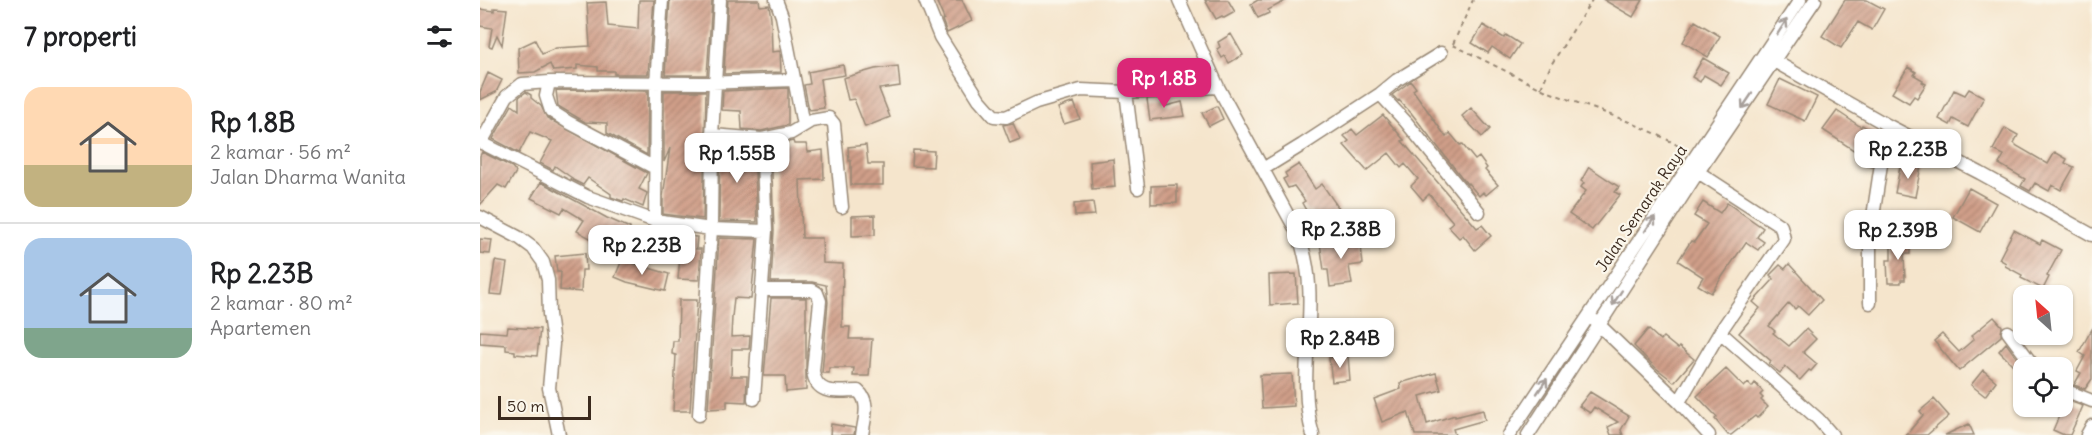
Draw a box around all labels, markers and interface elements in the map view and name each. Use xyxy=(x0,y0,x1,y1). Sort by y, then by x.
text: 7 properti xyxy=(24,20,137,53)
icon: filters xyxy=(423,20,456,53)
one-way arrow xyxy=(1776,20,1788,36)
pin: Rp 1.8B xyxy=(1109,58,1219,109)
text: Rp 1.8B xyxy=(1131,65,1197,90)
one-way arrow xyxy=(1741,92,1753,108)
text: Rp 1.8B xyxy=(210,106,295,139)
icon: home xyxy=(72,111,144,183)
pin: Rp 2.23B xyxy=(1846,129,1970,180)
pin: Rp 1.55B xyxy=(675,133,799,184)
text: Rp 2.23B xyxy=(1868,136,1948,161)
text: 2 kamar · 56 m² xyxy=(210,139,351,164)
text: Rp 1.55B xyxy=(698,140,776,165)
street label: Jalan Semarak Raya xyxy=(1591,141,1691,275)
text: Jalan Dharma Wanita xyxy=(210,164,406,189)
pin: Rp 2.38B xyxy=(1279,209,1403,260)
pin: Rp 2.39B xyxy=(1836,210,1960,261)
text: Rp 2.38B xyxy=(1301,216,1381,241)
one-way arrow xyxy=(1644,216,1656,233)
text: Rp 2.39B xyxy=(1858,217,1938,242)
pin: Rp 2.23B xyxy=(580,225,704,276)
text: Rp 2.23B xyxy=(602,232,682,257)
text: Rp 2.23B xyxy=(210,257,313,290)
icon: home xyxy=(72,262,144,334)
north arrow xyxy=(2013,285,2073,345)
map controls xyxy=(2013,285,2073,417)
text: 2 kamar · 80 m² xyxy=(210,290,353,315)
one-way arrow xyxy=(1610,290,1623,307)
text: Apartemen xyxy=(210,315,311,340)
pin: Rp 2.84B xyxy=(1278,318,1402,369)
text: Rp 2.84B xyxy=(1300,325,1380,350)
button: locate xyxy=(2013,357,2073,417)
one-way arrow xyxy=(1536,379,1548,395)
scale bar xyxy=(498,393,591,420)
text: 50 m xyxy=(507,396,545,416)

